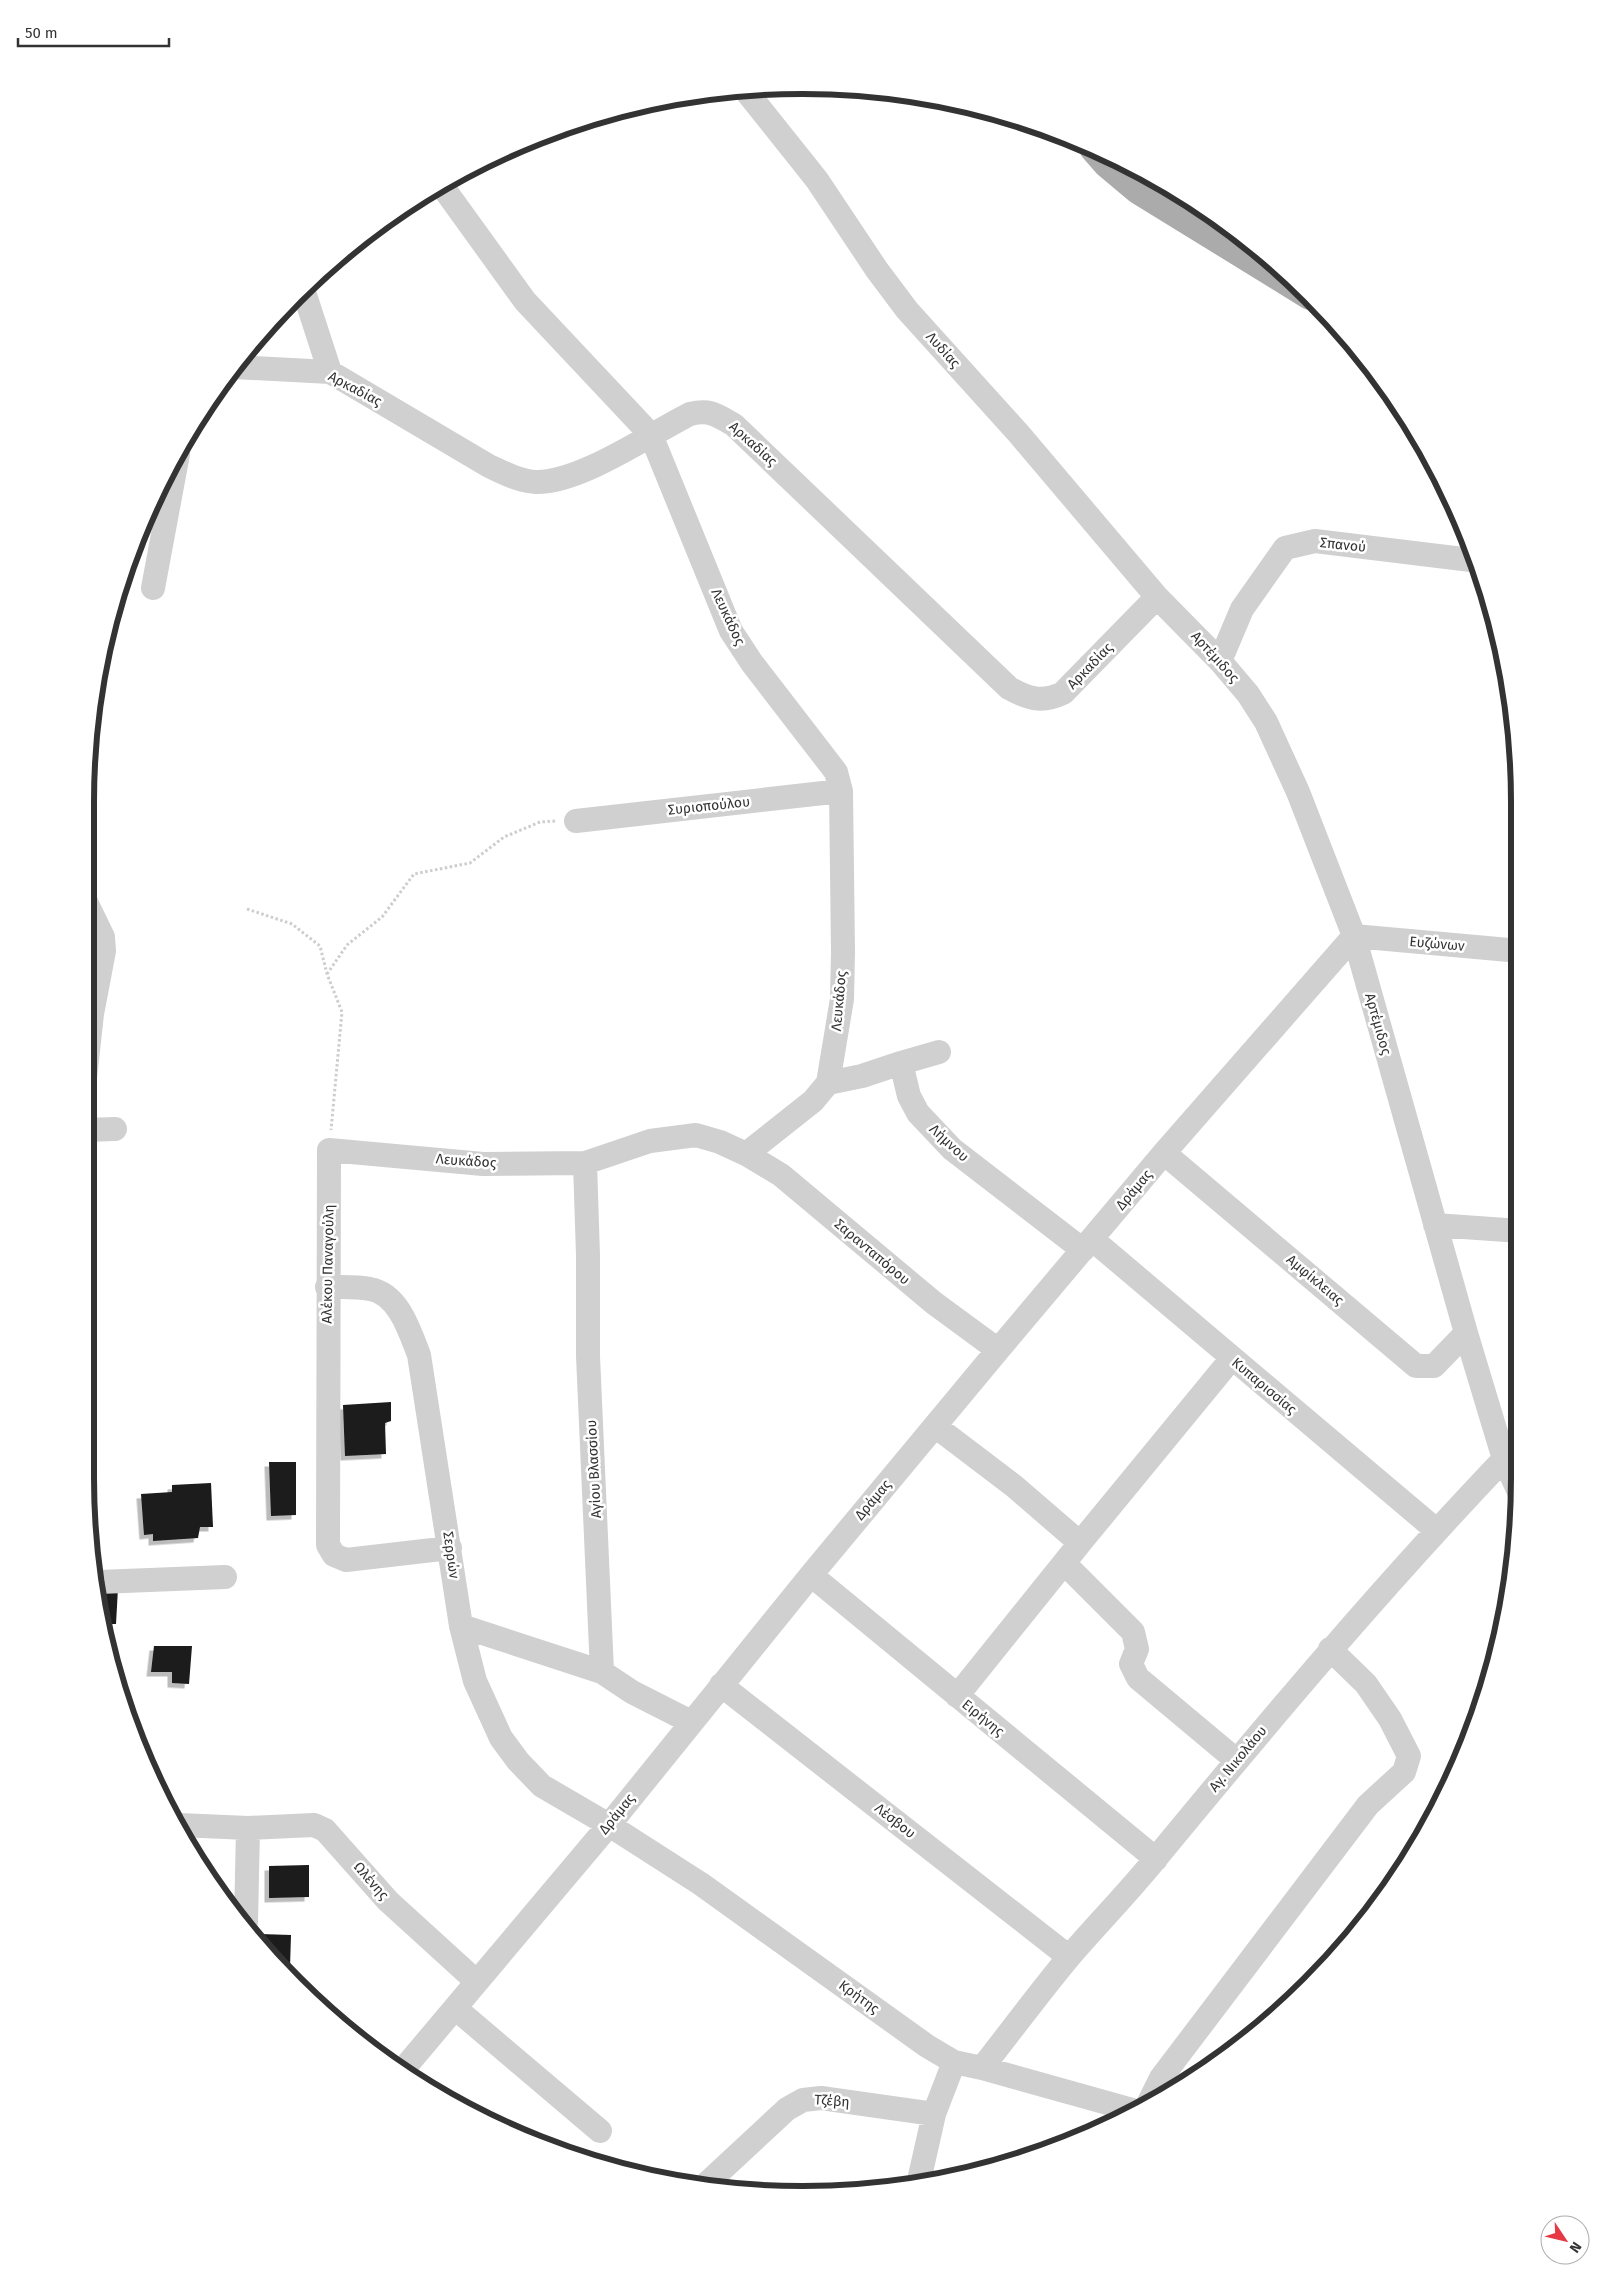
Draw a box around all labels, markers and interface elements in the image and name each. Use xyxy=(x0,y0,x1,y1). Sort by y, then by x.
scale bar xyxy=(18,15,169,47)
text: 50 m xyxy=(25,24,58,42)
street label: Λυδίας xyxy=(922,328,964,372)
street label: Αρκαδίας xyxy=(325,368,385,410)
street label: Αρκαδίας xyxy=(726,418,781,470)
street label: Σπανού xyxy=(1319,534,1367,556)
street label: Λευκάδος xyxy=(707,586,749,648)
street label: Αρτέμιδος xyxy=(1187,628,1243,687)
street label: Αρκαδίας xyxy=(1064,639,1117,693)
street label: Συριοπούλου xyxy=(667,793,751,819)
street label: Ευζώνων xyxy=(1409,933,1466,955)
street label: Λευκάδος xyxy=(828,970,850,1032)
street label: Αρτέμιδος xyxy=(1361,991,1395,1057)
street label: Λήμνου xyxy=(926,1121,972,1165)
street label: Λευκάδος xyxy=(435,1150,497,1172)
street label: Δράμας xyxy=(1112,1166,1156,1214)
street label: Αλέκου Παναγούλη xyxy=(318,1204,338,1324)
street label: Σαρανταπόρου xyxy=(831,1216,913,1288)
street label: Αμφίκλειας xyxy=(1283,1251,1348,1309)
street label: Κυπαρισσίας xyxy=(1228,1354,1300,1418)
street label: Αγίου Βλασσίου xyxy=(583,1419,605,1519)
street label: Δράμας xyxy=(851,1476,895,1524)
street label: Σερρών xyxy=(439,1530,463,1580)
street label: Ειρήνης xyxy=(959,1696,1008,1740)
street label: Αγ. Νικολάου xyxy=(1206,1723,1270,1795)
street label: Δράμας xyxy=(595,1790,639,1838)
street label: Λέσβου xyxy=(871,1800,919,1842)
street label: Ωλένης xyxy=(350,1859,392,1904)
street label: Κρήτης xyxy=(835,1977,883,2018)
street label: Τζέβη xyxy=(814,2091,850,2111)
north arrow xyxy=(1540,2215,1590,2265)
text: N xyxy=(1566,2238,1585,2256)

